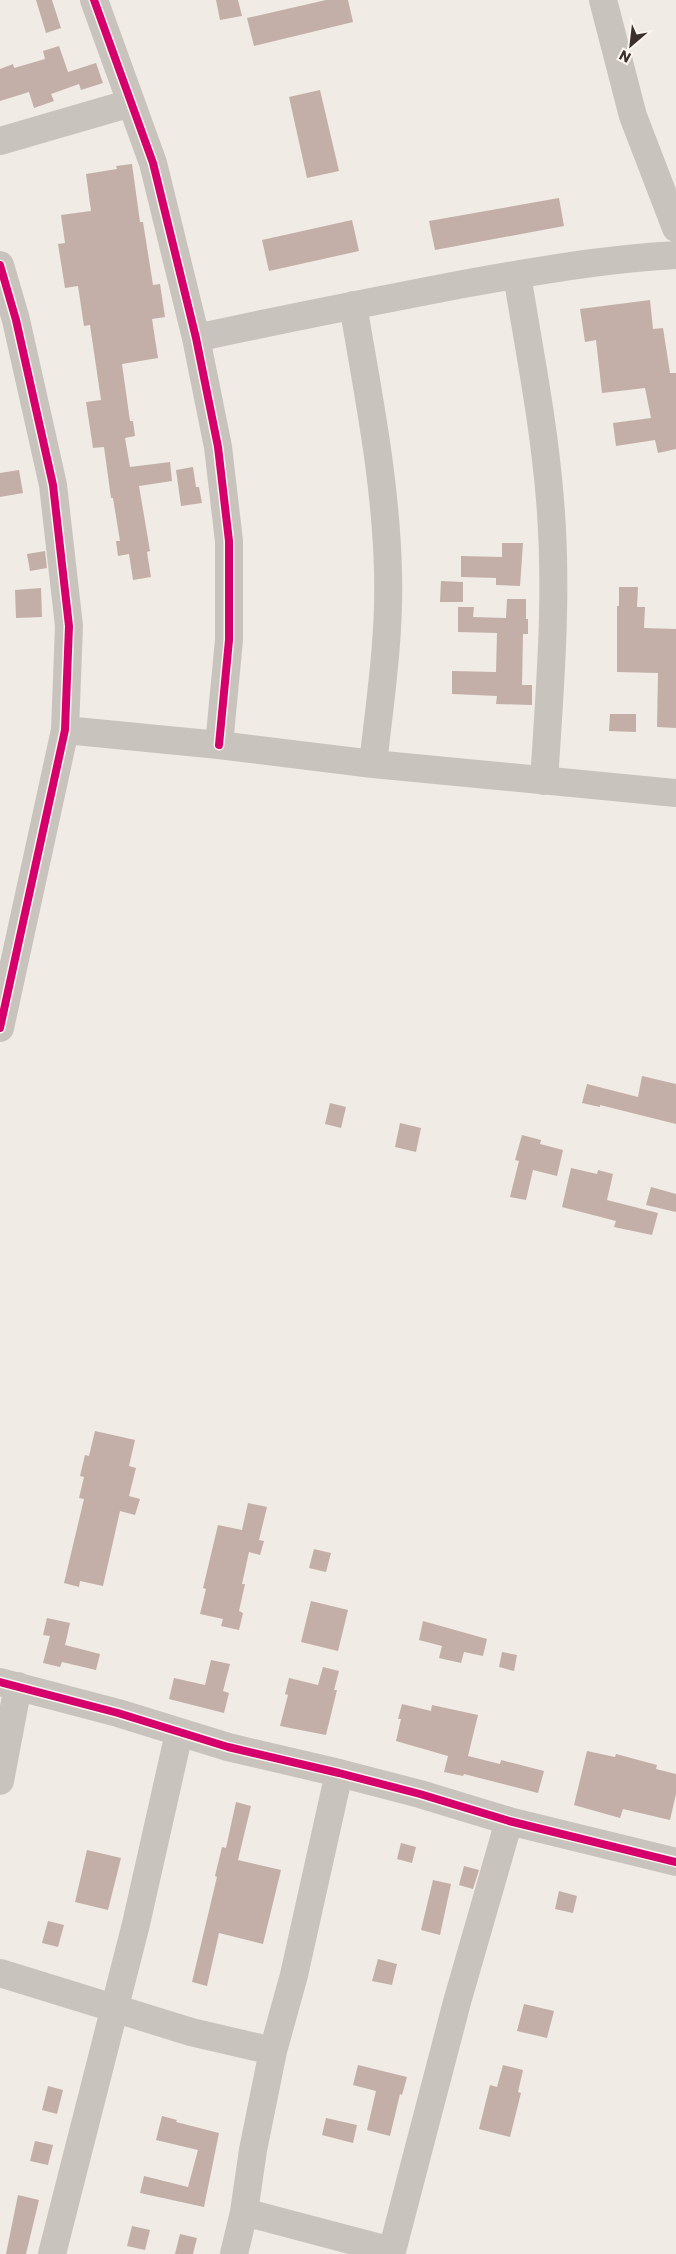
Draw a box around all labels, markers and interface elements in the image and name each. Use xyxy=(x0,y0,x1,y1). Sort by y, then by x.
north arrow xyxy=(606,20,656,70)
text: N xyxy=(616,45,634,68)

